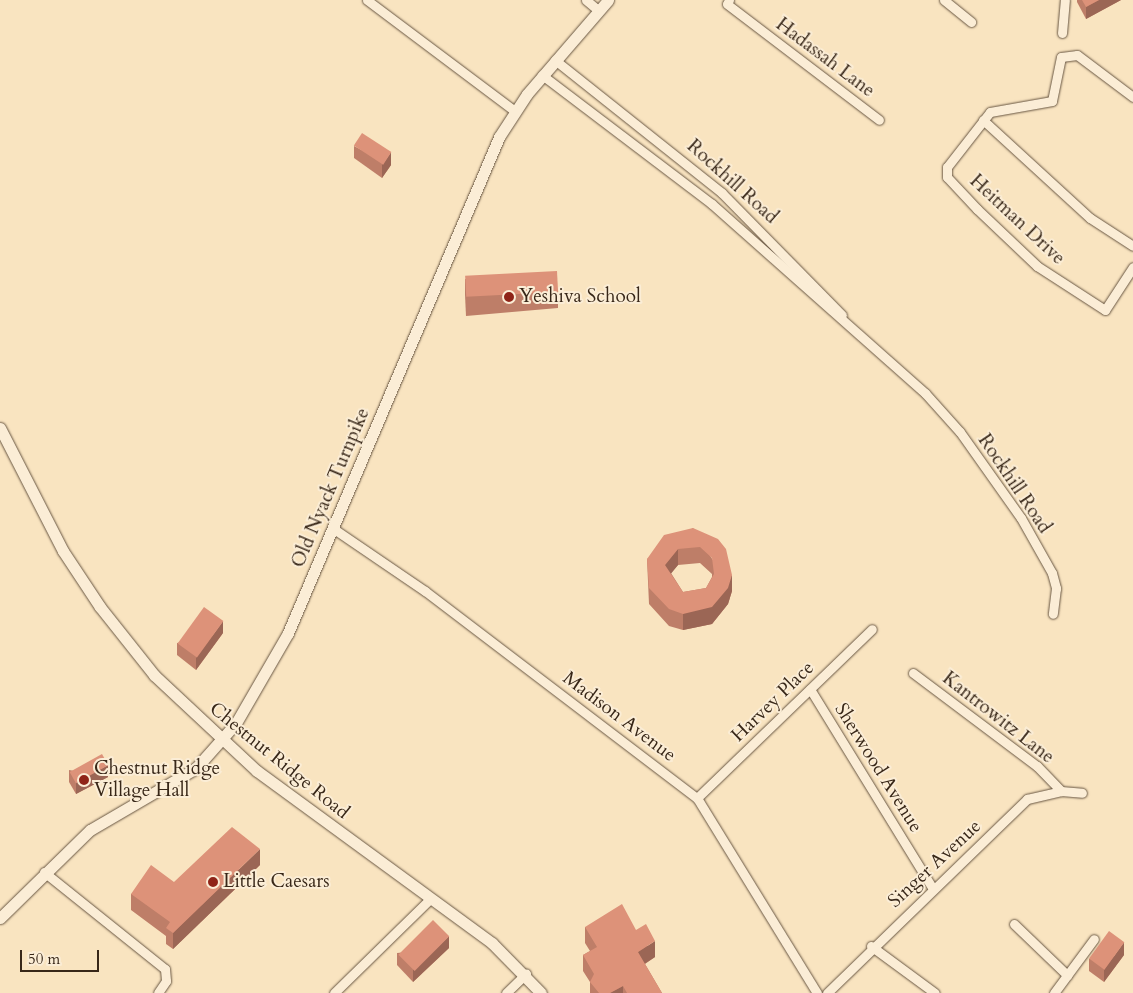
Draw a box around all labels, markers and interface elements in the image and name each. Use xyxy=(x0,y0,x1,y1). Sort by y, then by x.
street label: Hadassah Lane xyxy=(771,13,879,103)
street label: Rockhill Road xyxy=(682,135,782,229)
street label: Heitman Drive xyxy=(965,170,1069,270)
place label: Yeshiva School xyxy=(519,286,641,308)
marker: Yeshiva School xyxy=(503,291,515,303)
street label: Old Nyack Turnpike xyxy=(287,405,375,571)
street label: Rockhill Road xyxy=(973,430,1055,538)
street label: Harvey Place xyxy=(727,657,819,747)
street label: Madison Avenue xyxy=(558,667,680,767)
street label: Kantrowitz Lane xyxy=(938,667,1058,769)
street label: Chestnut Ridge Road xyxy=(205,698,353,824)
street label: Sherwood Avenue xyxy=(829,699,927,837)
place label: Chestnut Ridge Village Hall xyxy=(94,758,220,802)
marker: Chestnut Ridge Village Hall xyxy=(78,774,90,786)
street label: Singer Avenue xyxy=(884,815,986,913)
place label: Little Caesars xyxy=(223,871,330,893)
marker: Little Caesars xyxy=(207,876,219,888)
scale bar xyxy=(22,940,101,972)
text: 50 m xyxy=(28,949,60,969)

